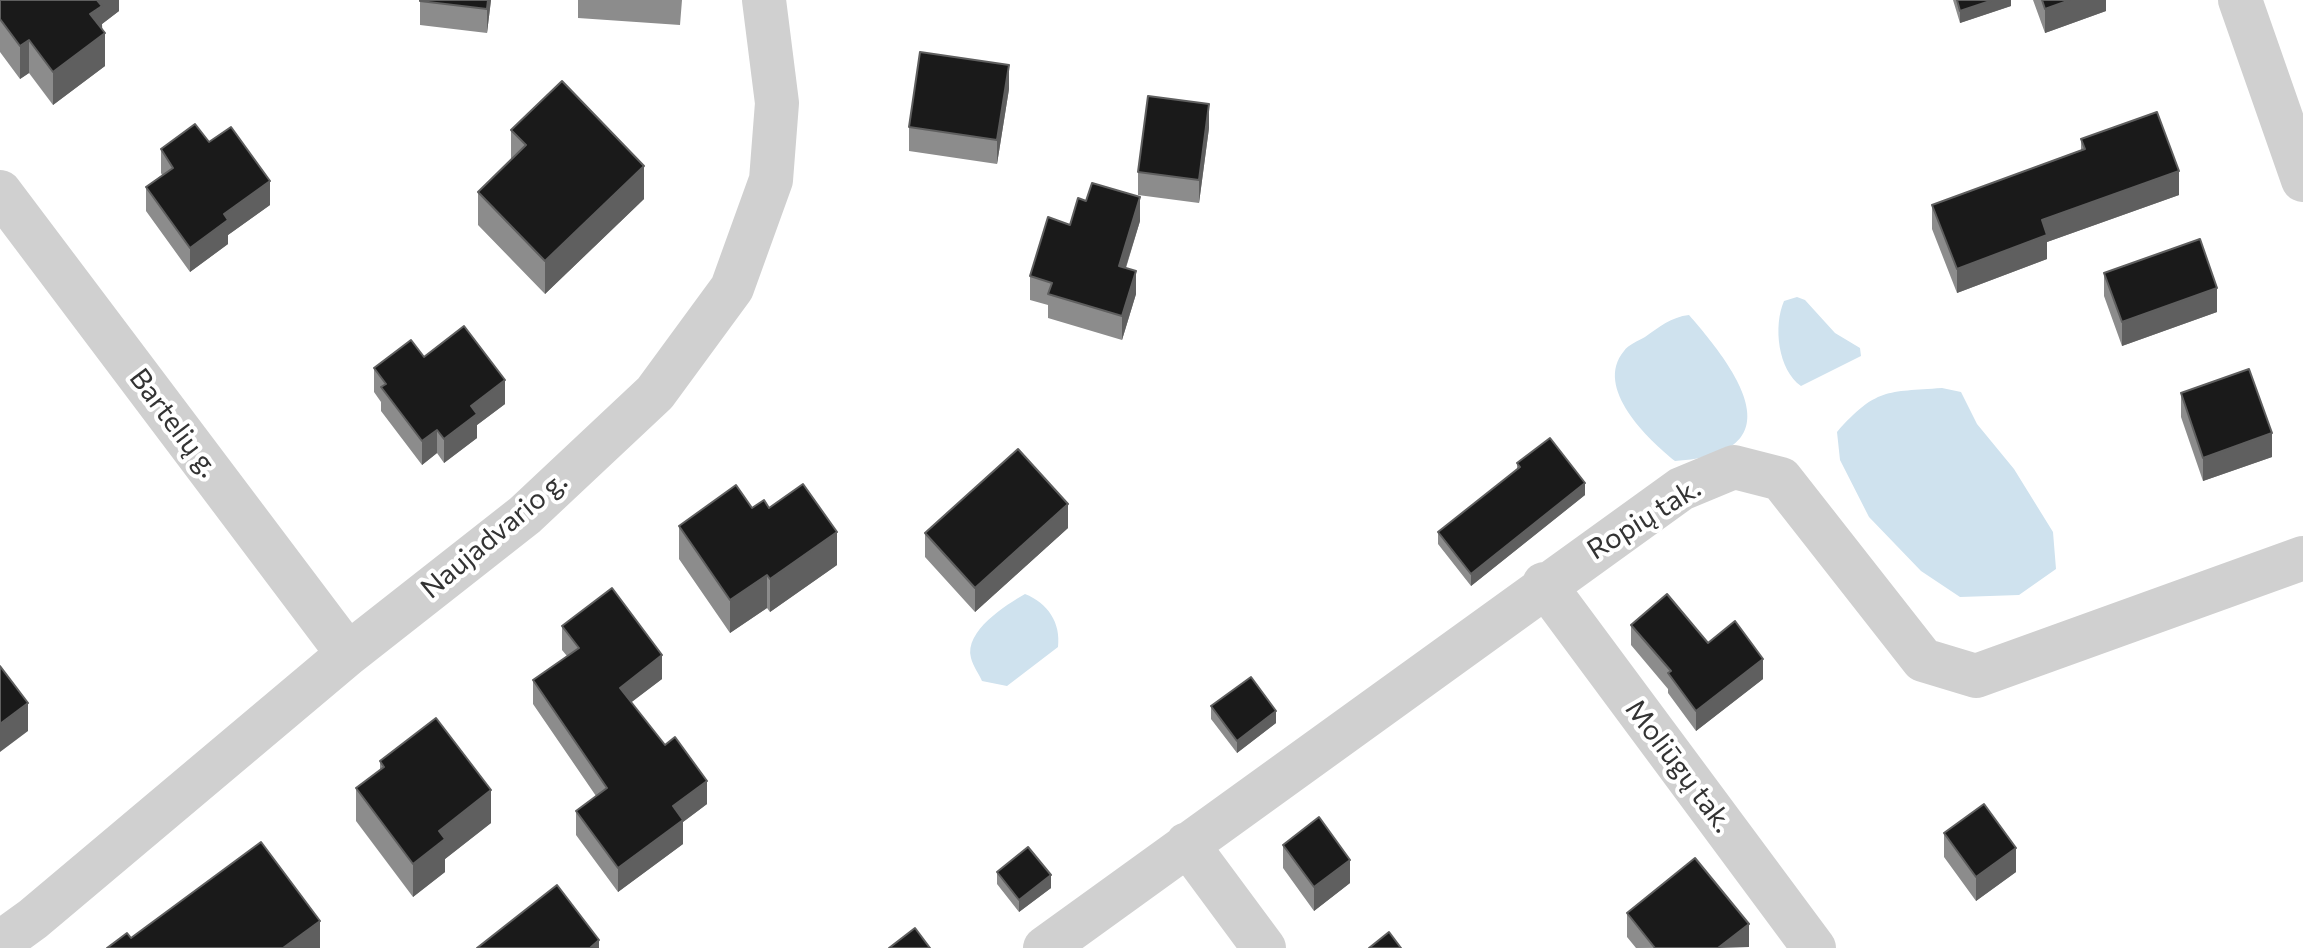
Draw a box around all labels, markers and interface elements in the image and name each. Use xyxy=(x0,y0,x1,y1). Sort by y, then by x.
street label: Bartelių g. xyxy=(122,362,226,484)
street label: Naujadvario g. xyxy=(414,464,574,606)
street label: Ropių tak. xyxy=(1581,471,1707,567)
street label: Moliūgų tak. xyxy=(1618,693,1740,839)

